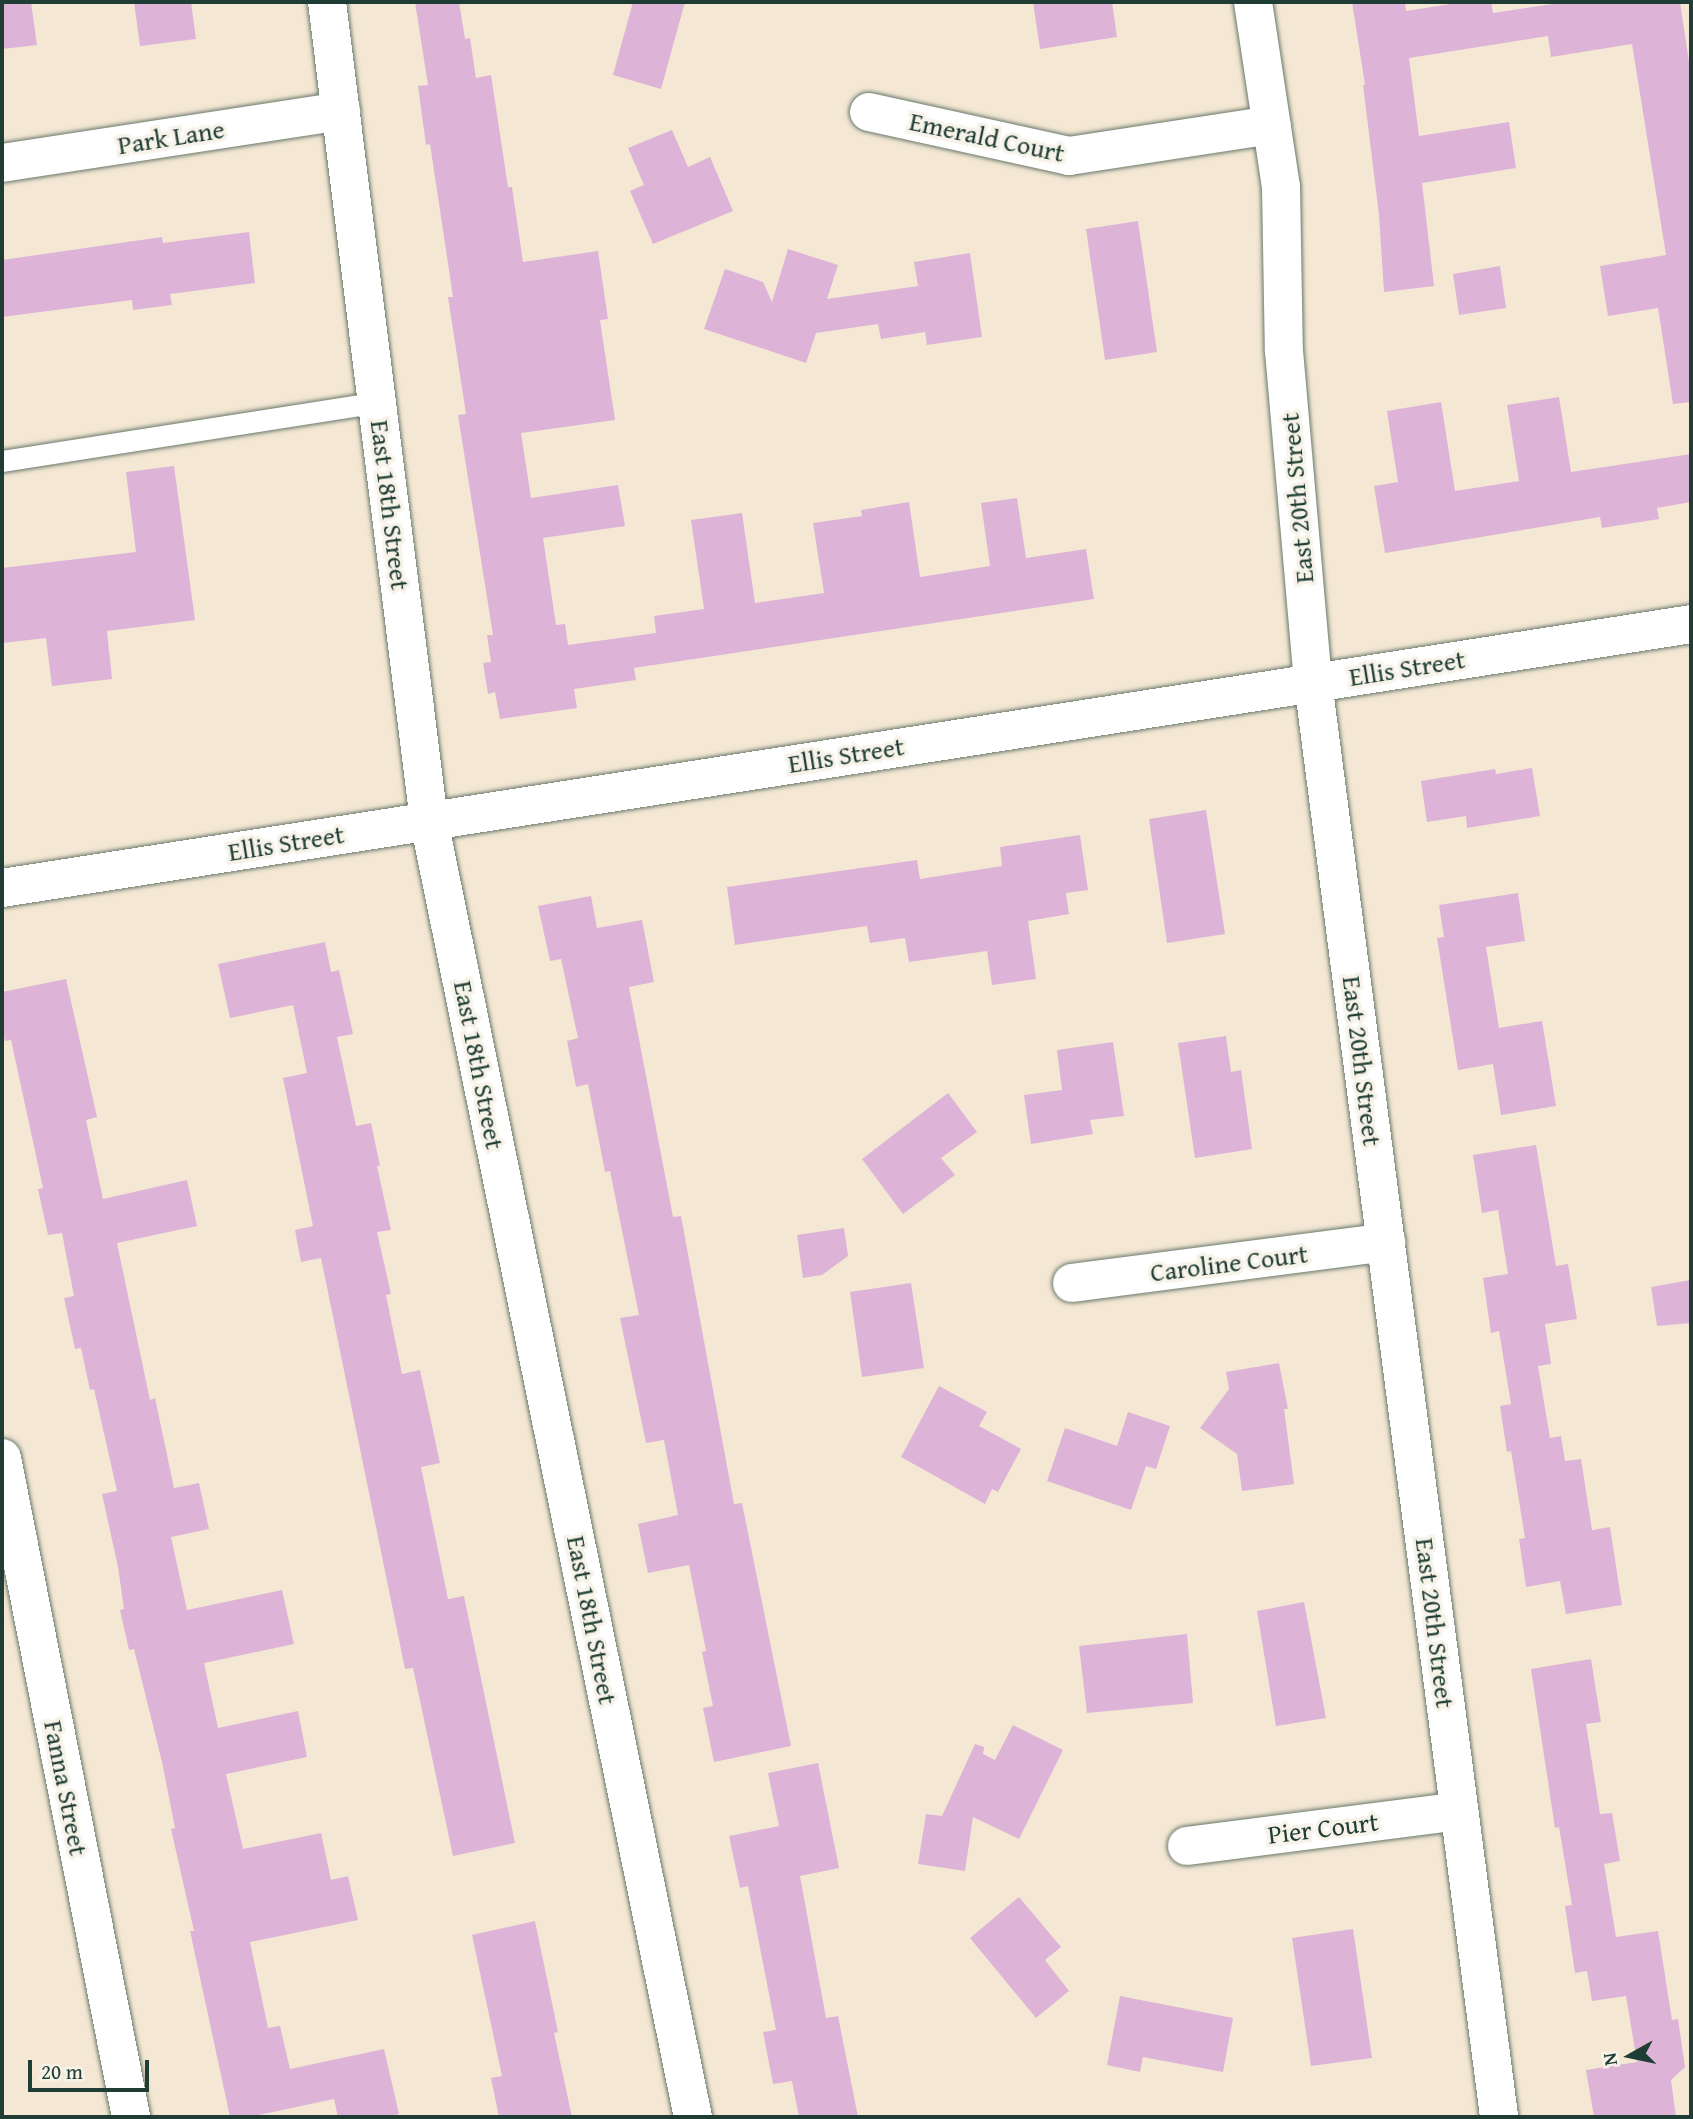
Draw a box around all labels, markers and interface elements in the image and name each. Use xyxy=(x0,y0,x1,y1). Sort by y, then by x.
street label: Emerald Court xyxy=(907,105,1067,169)
street label: Park Lane xyxy=(115,113,227,161)
street label: East 20th Street xyxy=(1274,411,1320,585)
street label: East 18th Street xyxy=(364,418,416,592)
street label: Ellis Street xyxy=(1347,643,1467,693)
street label: Ellis Street xyxy=(786,730,906,780)
street label: Ellis Street xyxy=(226,818,346,868)
street label: East 20th Street xyxy=(1336,974,1388,1148)
street label: East 18th Street xyxy=(447,978,511,1152)
street label: Caroline Court xyxy=(1148,1238,1310,1288)
street label: East 18th Street xyxy=(560,1533,624,1707)
street label: East 20th Street xyxy=(1409,1536,1461,1710)
street label: Fanna Street xyxy=(38,1718,94,1858)
street label: Pier Court xyxy=(1266,1806,1380,1850)
north arrow xyxy=(1595,2021,1665,2091)
scale bar xyxy=(32,2046,152,2090)
text: N xyxy=(1594,2051,1624,2068)
text: 20 m xyxy=(41,2056,83,2087)

